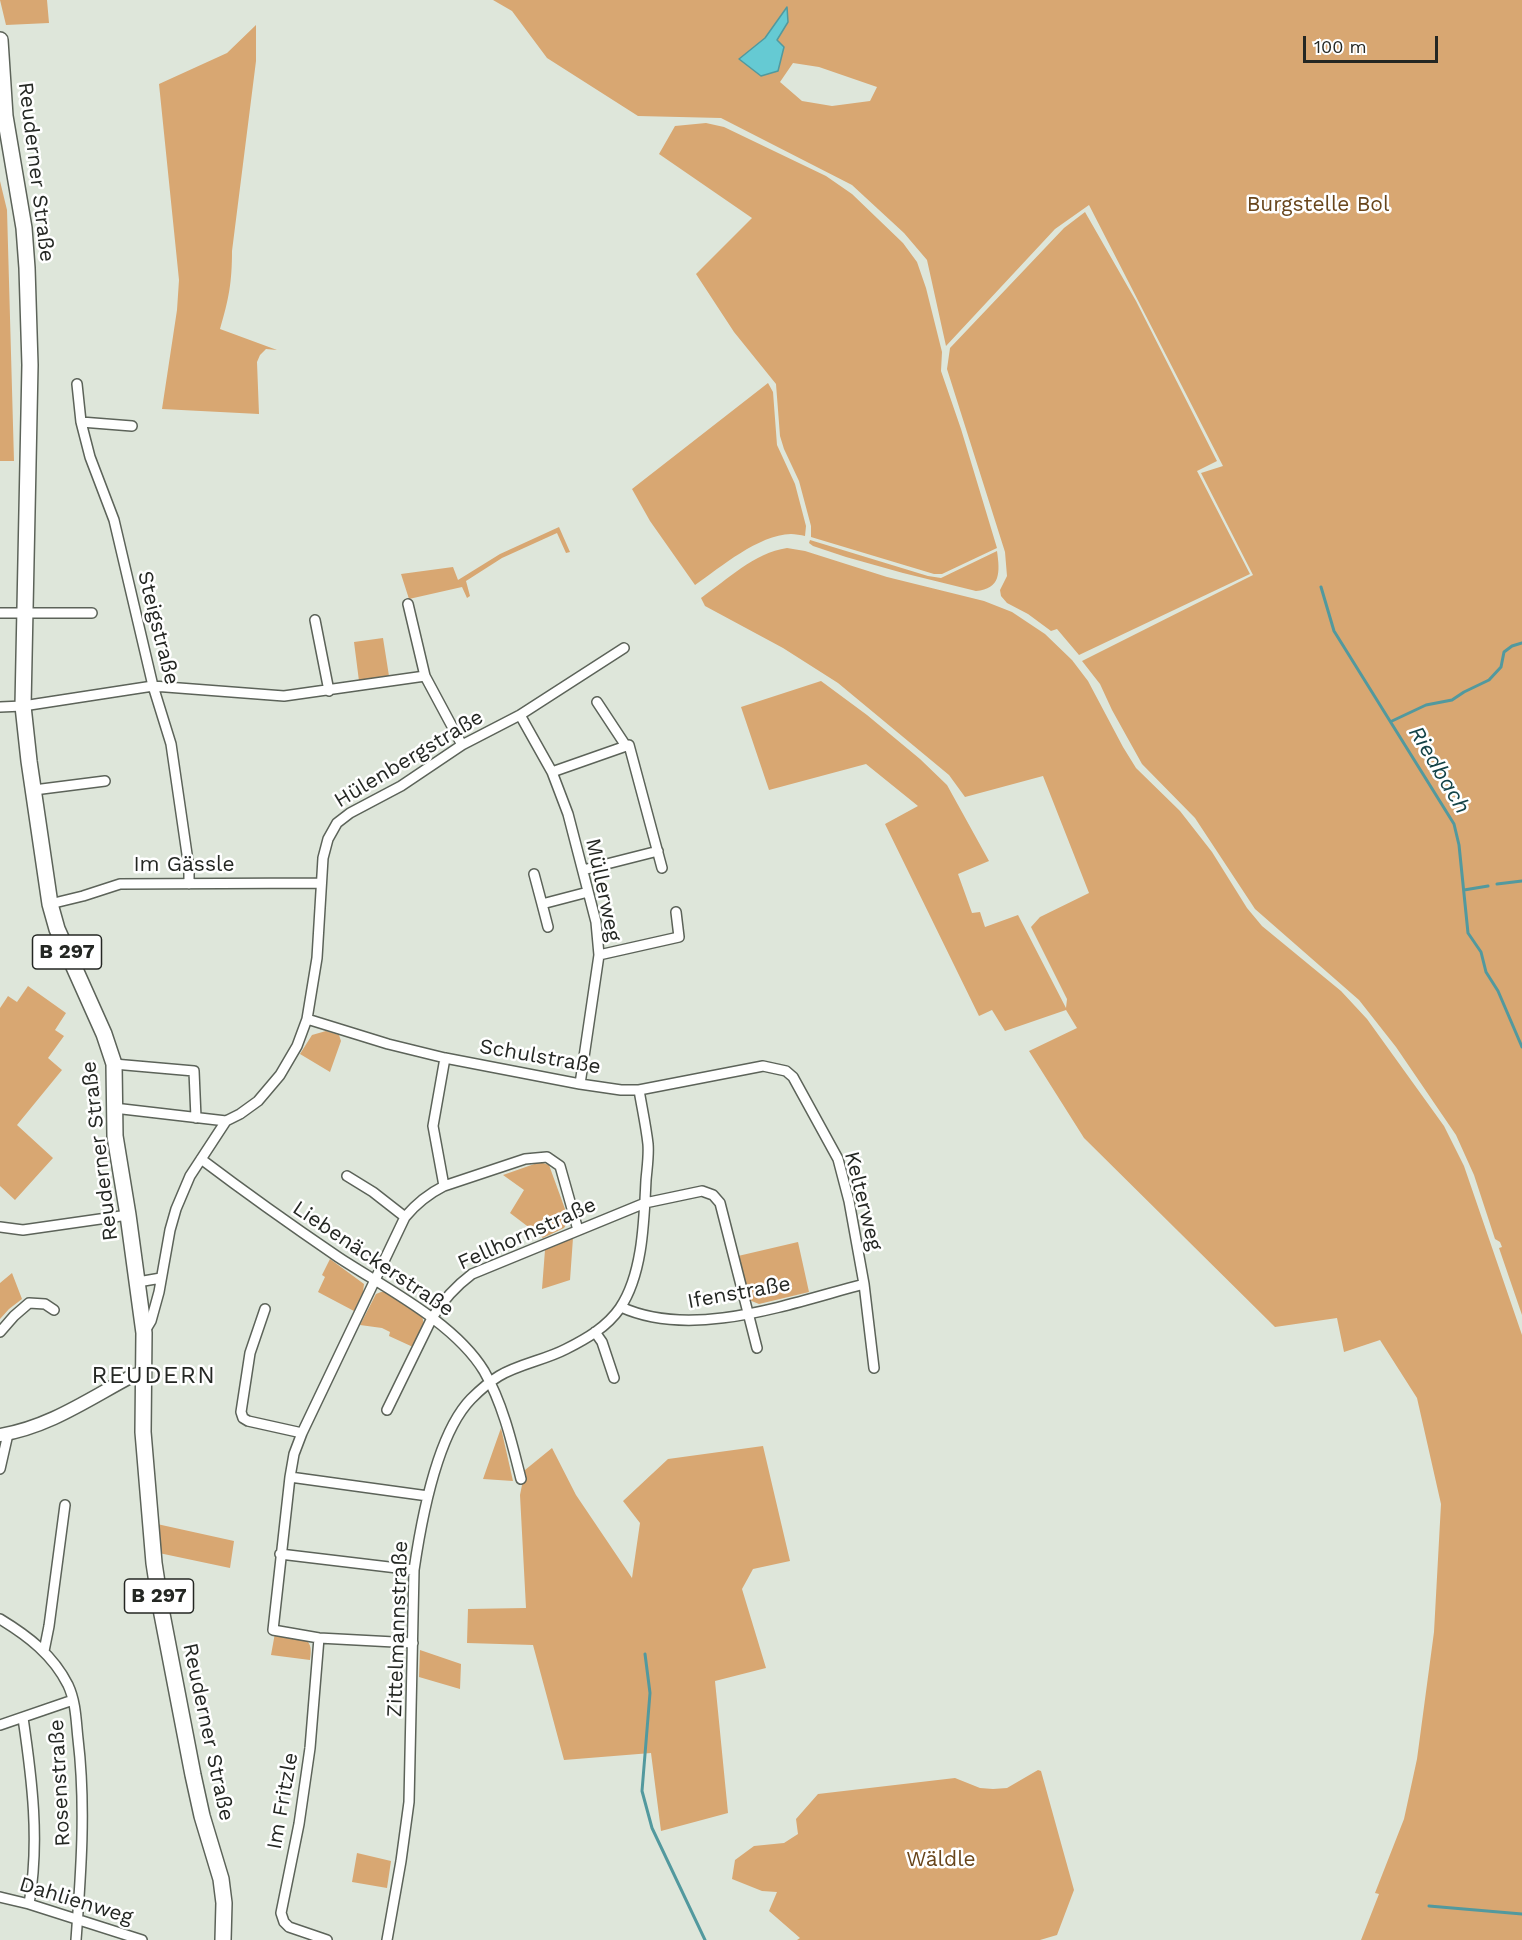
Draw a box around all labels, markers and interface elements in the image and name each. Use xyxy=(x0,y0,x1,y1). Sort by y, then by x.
scale bar xyxy=(1306,24,1441,62)
text: 100 m xyxy=(1314,36,1367,57)
street label: Reuderner Straße xyxy=(12,81,60,263)
park label: Burgstelle Bol xyxy=(1247,192,1389,218)
street label: Steigstraße xyxy=(132,569,184,687)
street label: Hülenbergstraße xyxy=(330,705,488,813)
water label: Riedbach xyxy=(1403,721,1475,819)
street label: Müllerweg xyxy=(580,836,626,944)
street label: Im Gässle xyxy=(133,852,235,878)
road number: B 297 xyxy=(32,935,101,969)
street label: Schulstraße xyxy=(477,1034,603,1080)
street label: Reuderner Straße xyxy=(76,1060,124,1242)
street label: Kelterweg xyxy=(839,1149,887,1253)
street label: Fellhornstraße xyxy=(454,1192,600,1276)
street label: Liebenäckerstraße xyxy=(288,1196,458,1322)
street label: Ifenstraße xyxy=(685,1272,793,1314)
district label: REUDERN xyxy=(92,1362,216,1390)
street label: Zittelmannstraße xyxy=(382,1540,414,1718)
road number: B 297 xyxy=(124,1579,194,1613)
street label: Reuderner Straße xyxy=(177,1641,239,1823)
street label: Rosenstraße xyxy=(44,1719,76,1847)
street label: Im Fritzle xyxy=(262,1751,304,1851)
park label: Wäldle xyxy=(906,1847,976,1873)
street label: Dahlienweg xyxy=(16,1872,136,1930)

